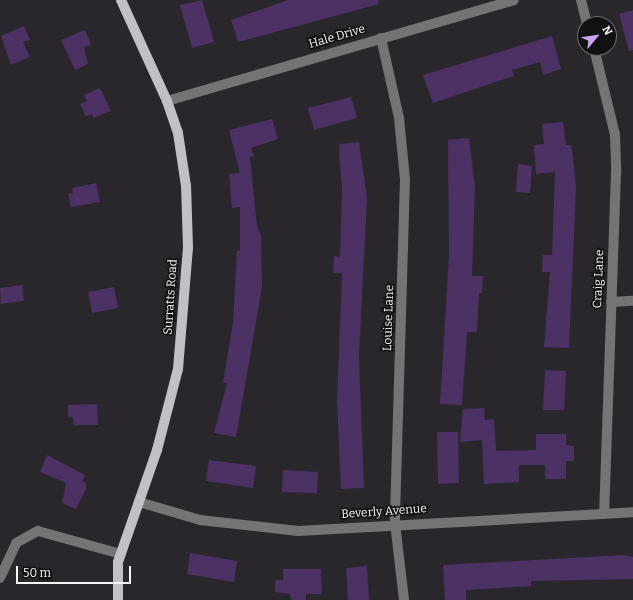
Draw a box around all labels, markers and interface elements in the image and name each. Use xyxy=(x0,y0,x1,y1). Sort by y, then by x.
north arrow xyxy=(577,16,617,56)
street label: Hale Drive xyxy=(307,22,367,52)
text: N xyxy=(599,24,615,37)
street label: Craig Lane xyxy=(591,249,607,309)
street label: Surratts Road xyxy=(161,259,181,335)
street label: Louise Lane xyxy=(381,285,397,351)
street label: Beverly Avenue xyxy=(341,502,427,522)
scale bar xyxy=(18,558,133,584)
text: 50 m xyxy=(23,566,51,580)

